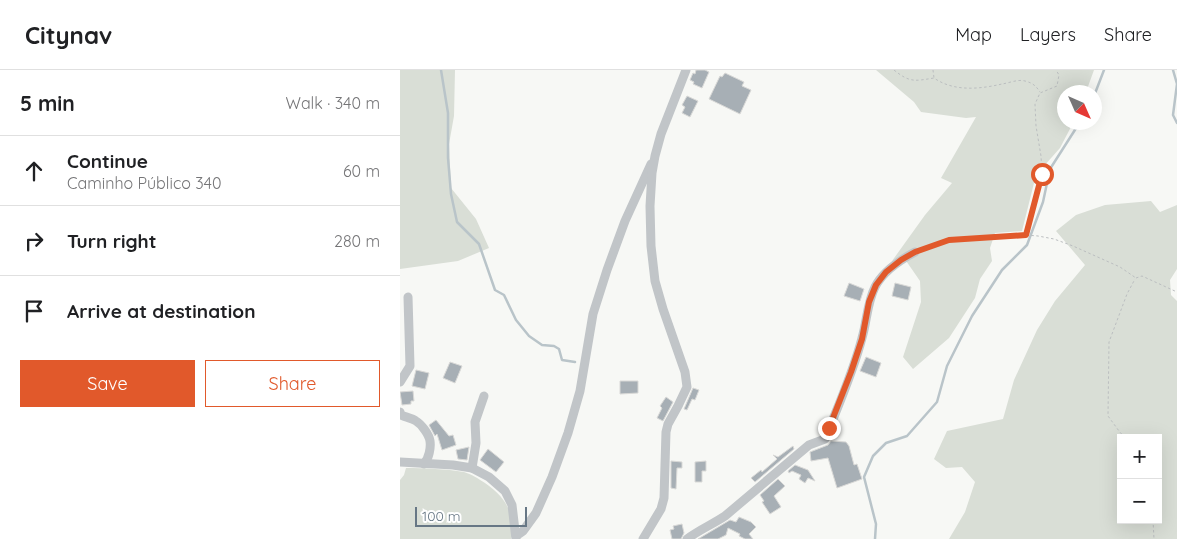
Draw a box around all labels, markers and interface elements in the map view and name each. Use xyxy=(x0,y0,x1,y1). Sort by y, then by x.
text: Citynav xyxy=(25,20,112,50)
text: Map xyxy=(955,23,992,46)
text: Layers xyxy=(1020,23,1076,46)
text: Share xyxy=(1104,23,1152,46)
north arrow xyxy=(1057,85,1102,130)
text: 5 min xyxy=(20,90,75,116)
text: Walk · 340 m xyxy=(286,93,380,113)
text: Continue xyxy=(67,149,148,173)
icon: ahead xyxy=(20,157,48,185)
text: 60 m xyxy=(343,161,380,181)
route start xyxy=(1031,163,1054,186)
text: Caminho Público 340 xyxy=(67,173,222,193)
icon: right xyxy=(20,227,48,255)
text: Turn right xyxy=(67,229,156,253)
text: 280 m xyxy=(334,231,380,251)
icon: arrive xyxy=(20,297,48,325)
text: Arrive at destination xyxy=(67,299,256,323)
button: Save xyxy=(20,360,195,407)
button: Share xyxy=(205,360,380,407)
route end xyxy=(818,417,841,440)
map controls xyxy=(1117,434,1162,524)
button: + xyxy=(1117,434,1162,479)
button: − xyxy=(1117,479,1162,524)
scale bar xyxy=(415,504,528,527)
text: 100 m xyxy=(422,507,460,525)

